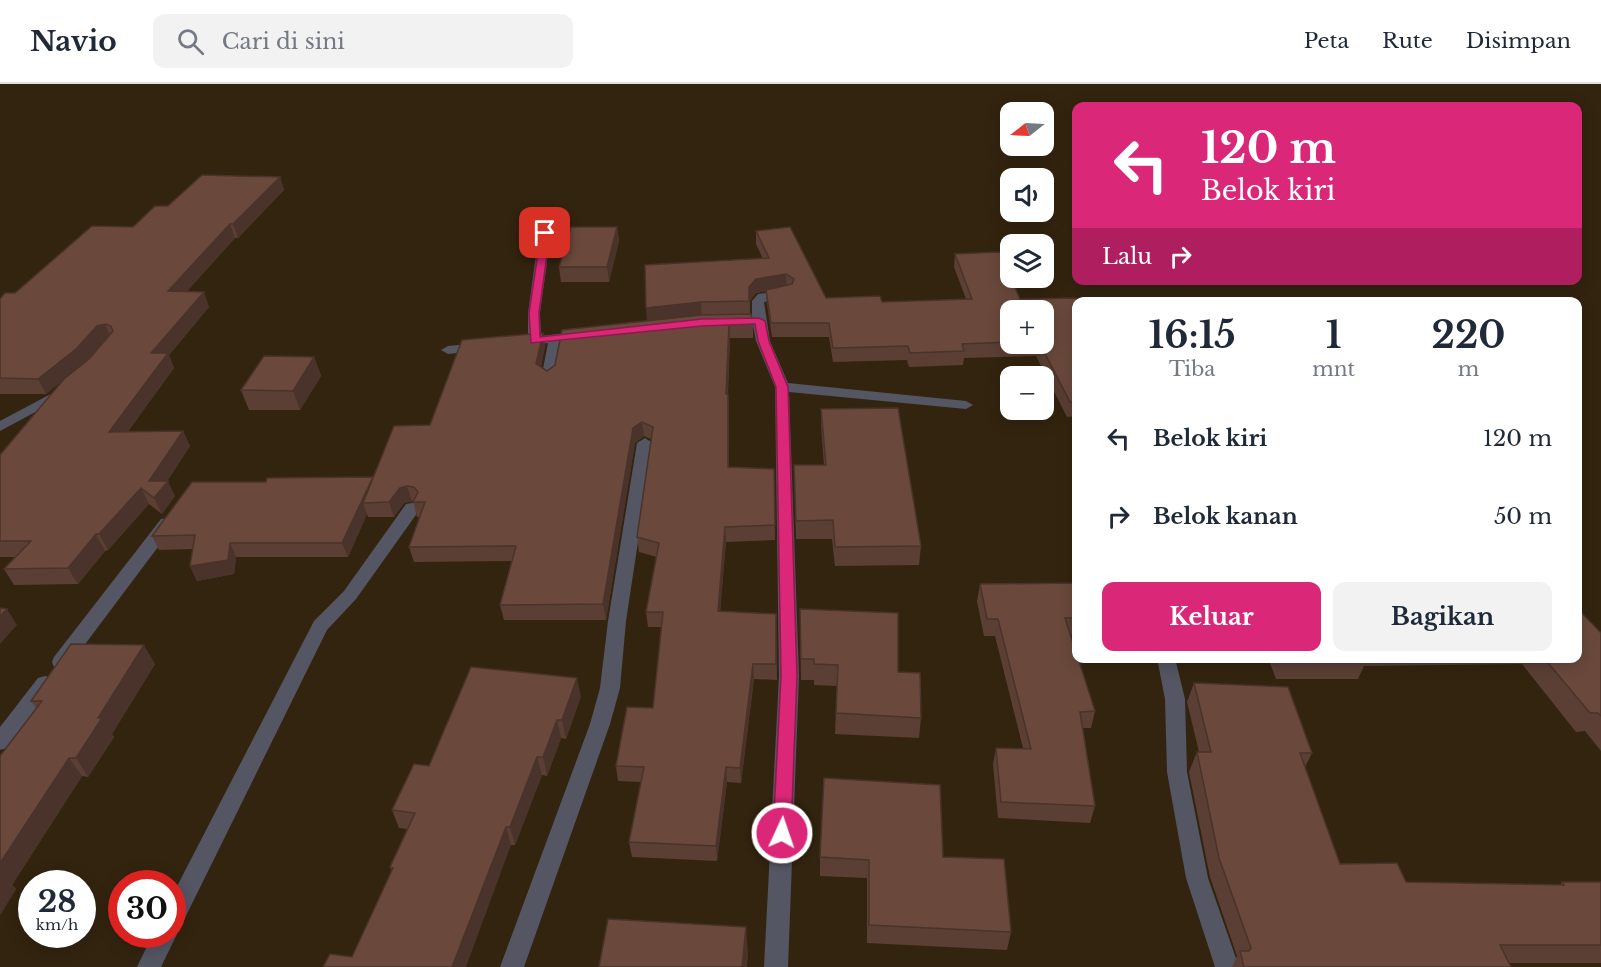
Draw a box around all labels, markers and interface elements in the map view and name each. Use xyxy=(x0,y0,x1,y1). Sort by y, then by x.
search box xyxy=(153,14,573,68)
text: Navio xyxy=(30,24,117,59)
icon: search xyxy=(174,25,207,58)
text: Cari di sini xyxy=(222,28,345,55)
text: Peta xyxy=(1304,28,1349,54)
text: Rute xyxy=(1382,28,1433,54)
text: Disimpan xyxy=(1466,28,1571,54)
north arrow xyxy=(1000,102,1054,156)
map controls xyxy=(1000,102,1054,420)
text: 120 m xyxy=(1201,122,1336,174)
icon: left xyxy=(1102,126,1180,204)
button: sound xyxy=(1000,168,1054,222)
text: Belok kiri xyxy=(1201,174,1336,207)
pin xyxy=(519,207,570,258)
icon: arrive xyxy=(528,216,561,249)
button: layers xyxy=(1000,234,1054,288)
icon: right xyxy=(1164,240,1197,273)
text: Lalu xyxy=(1102,243,1152,270)
button: + xyxy=(1000,300,1054,354)
text: 16:15 xyxy=(1148,313,1236,358)
text: 1 xyxy=(1326,313,1341,358)
text: 220 xyxy=(1431,313,1506,358)
text: Tiba xyxy=(1169,357,1215,381)
text: mnt xyxy=(1312,357,1355,381)
text: m xyxy=(1458,357,1479,381)
button: − xyxy=(1000,366,1054,420)
icon: left xyxy=(1102,422,1135,455)
text: Belok kiri xyxy=(1153,425,1267,452)
text: 120 m xyxy=(1483,425,1552,452)
icon: right xyxy=(1102,500,1135,533)
text: Belok kanan xyxy=(1153,503,1298,530)
text: 50 m xyxy=(1494,503,1552,530)
button: Keluar xyxy=(1102,582,1321,651)
button: Bagikan xyxy=(1333,582,1552,651)
position arrow xyxy=(750,801,814,865)
speed limit sign: 30 xyxy=(108,870,186,948)
text: 28 xyxy=(38,883,76,920)
text: km/h xyxy=(36,915,78,934)

